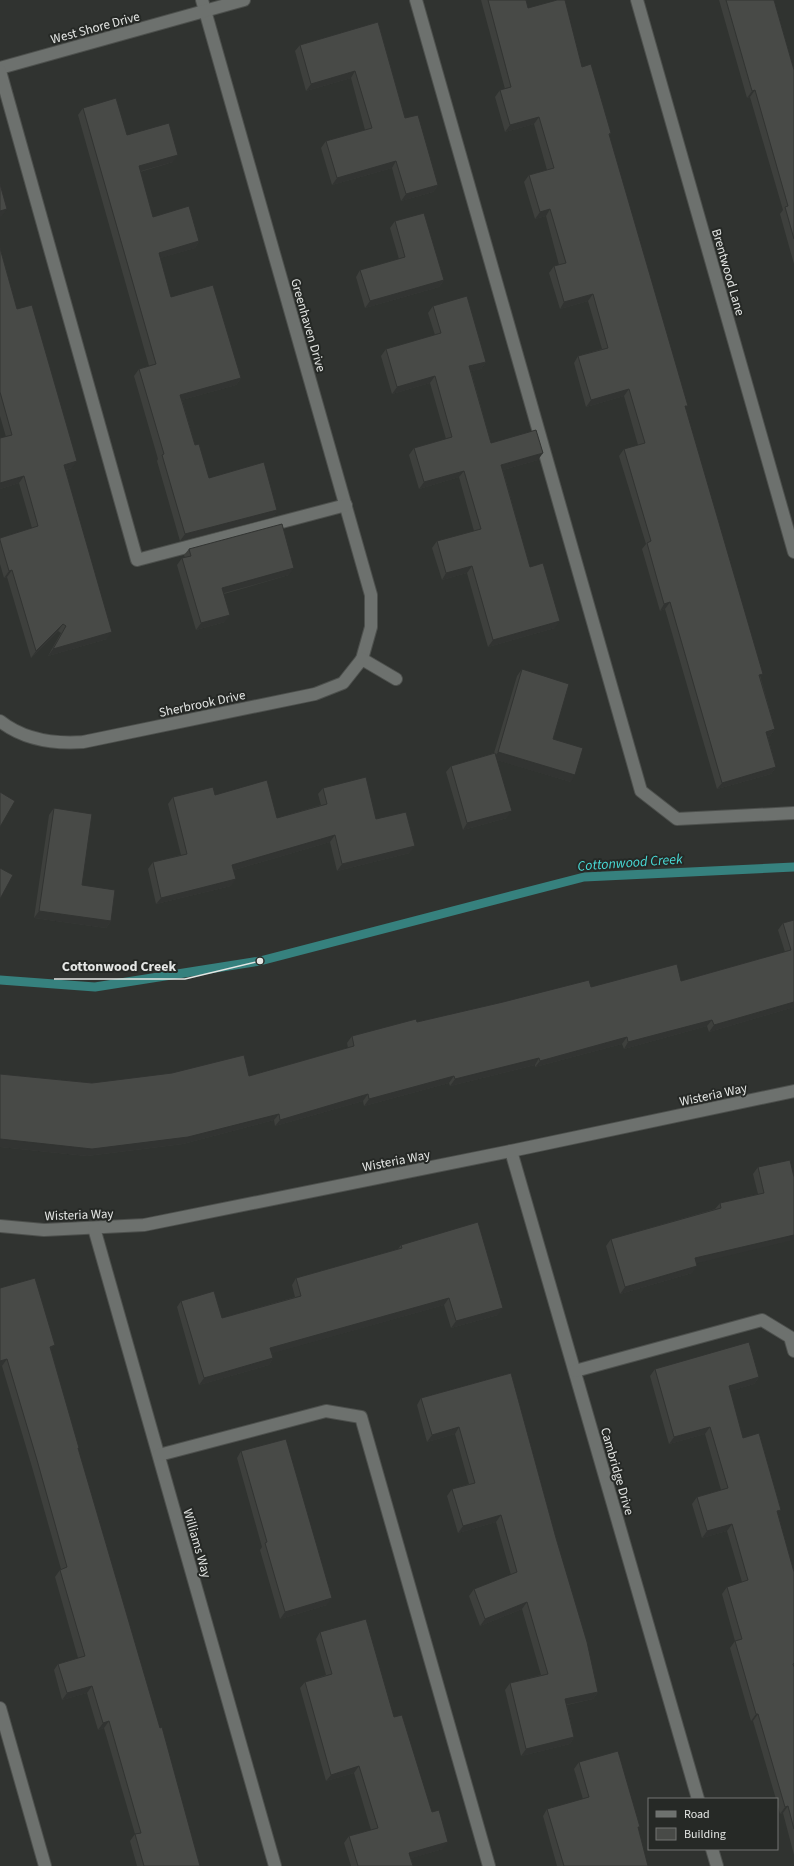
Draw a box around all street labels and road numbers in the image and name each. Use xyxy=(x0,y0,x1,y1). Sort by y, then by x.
street label: West Shore Drive xyxy=(49,7,142,49)
street label: Brentwood Lane xyxy=(707,227,749,318)
street label: Greenhaven Drive xyxy=(286,276,330,374)
street label: Sherbrook Drive xyxy=(157,686,247,722)
street label: Wisteria Way xyxy=(678,1079,749,1111)
street label: Wisteria Way xyxy=(361,1146,432,1176)
street label: Wisteria Way xyxy=(44,1205,114,1225)
street label: Cambridge Drive xyxy=(596,1425,638,1517)
street label: Williams Way xyxy=(179,1507,216,1580)

